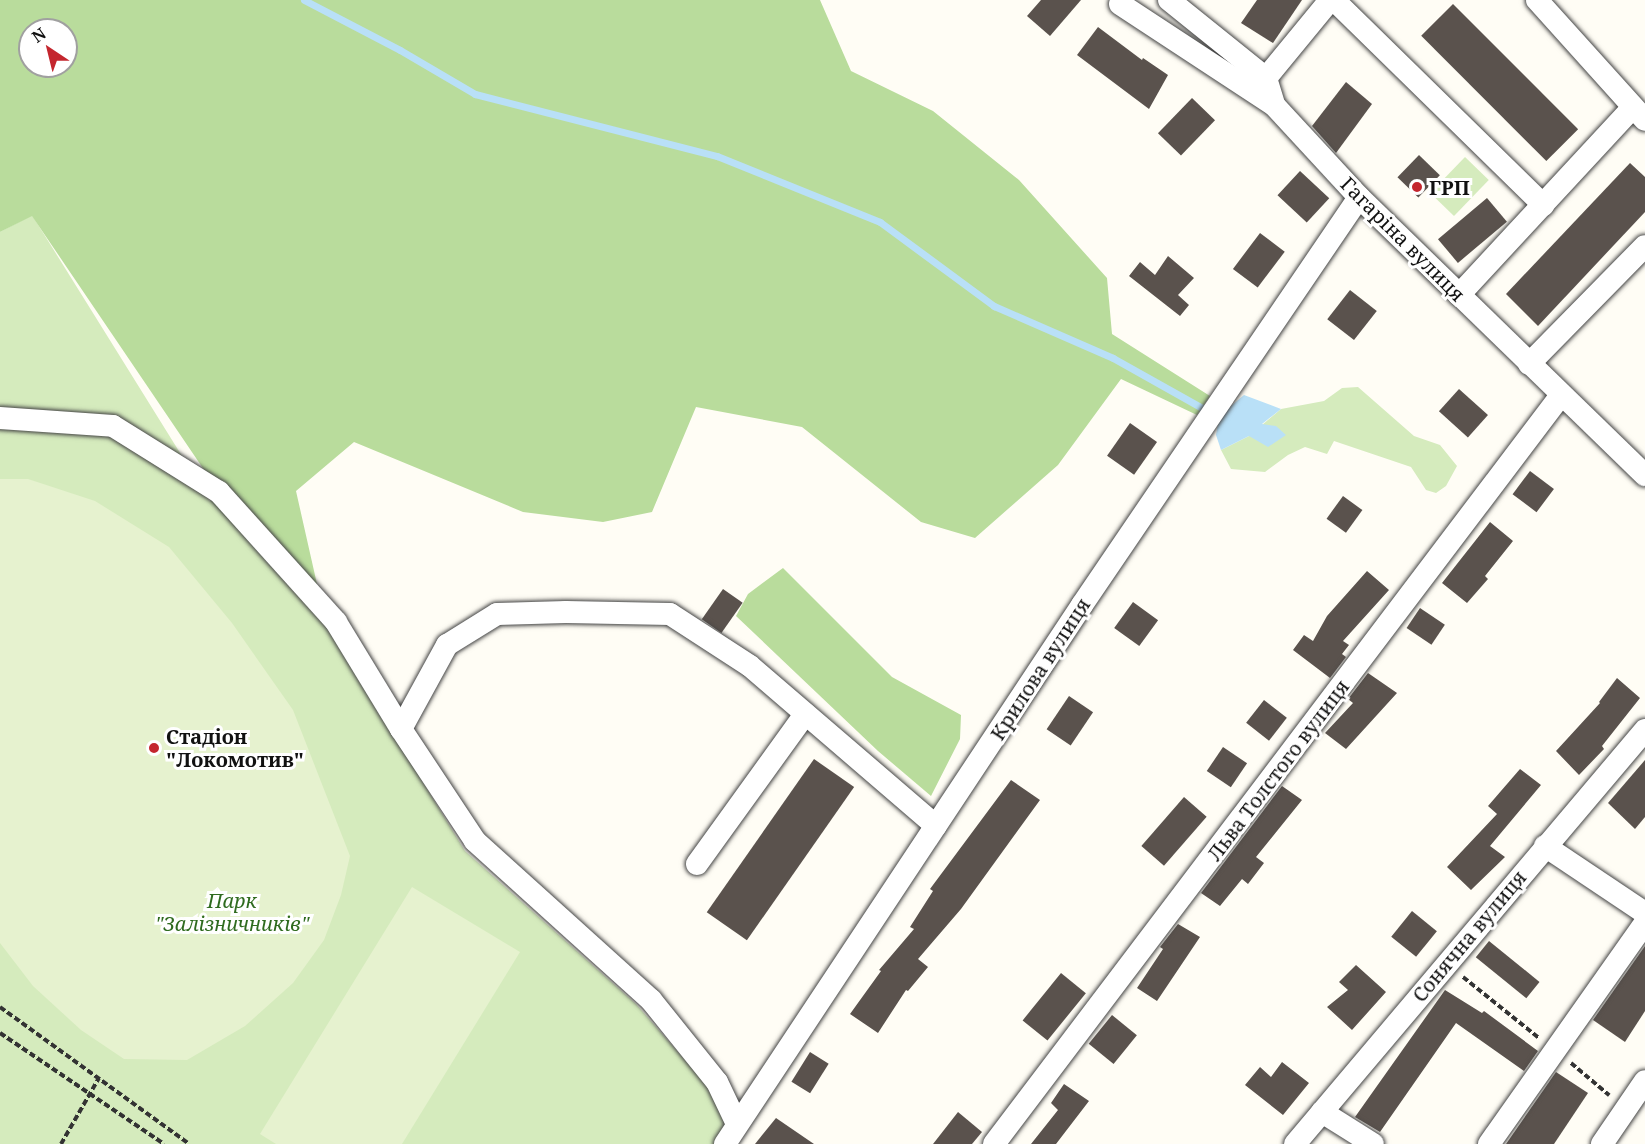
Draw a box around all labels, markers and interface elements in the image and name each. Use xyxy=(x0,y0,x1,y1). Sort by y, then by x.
north arrow xyxy=(18,18,78,78)
text: N xyxy=(27,22,50,48)
street label: Гагаріна вулиця xyxy=(1336,172,1470,306)
place label: ГРП xyxy=(1429,175,1470,199)
marker: ГРП xyxy=(1410,180,1424,194)
street label: Крилова вулиця xyxy=(985,593,1095,745)
street label: Льва Толстого вулиця xyxy=(1202,675,1354,865)
place label: Стадіон "Локомотив" xyxy=(166,724,304,771)
marker: Стадіон "Локомотив" xyxy=(147,741,161,755)
street label: Сонячна вулиця xyxy=(1407,865,1531,1007)
park label: Парк "Залізничників" xyxy=(155,889,309,936)

